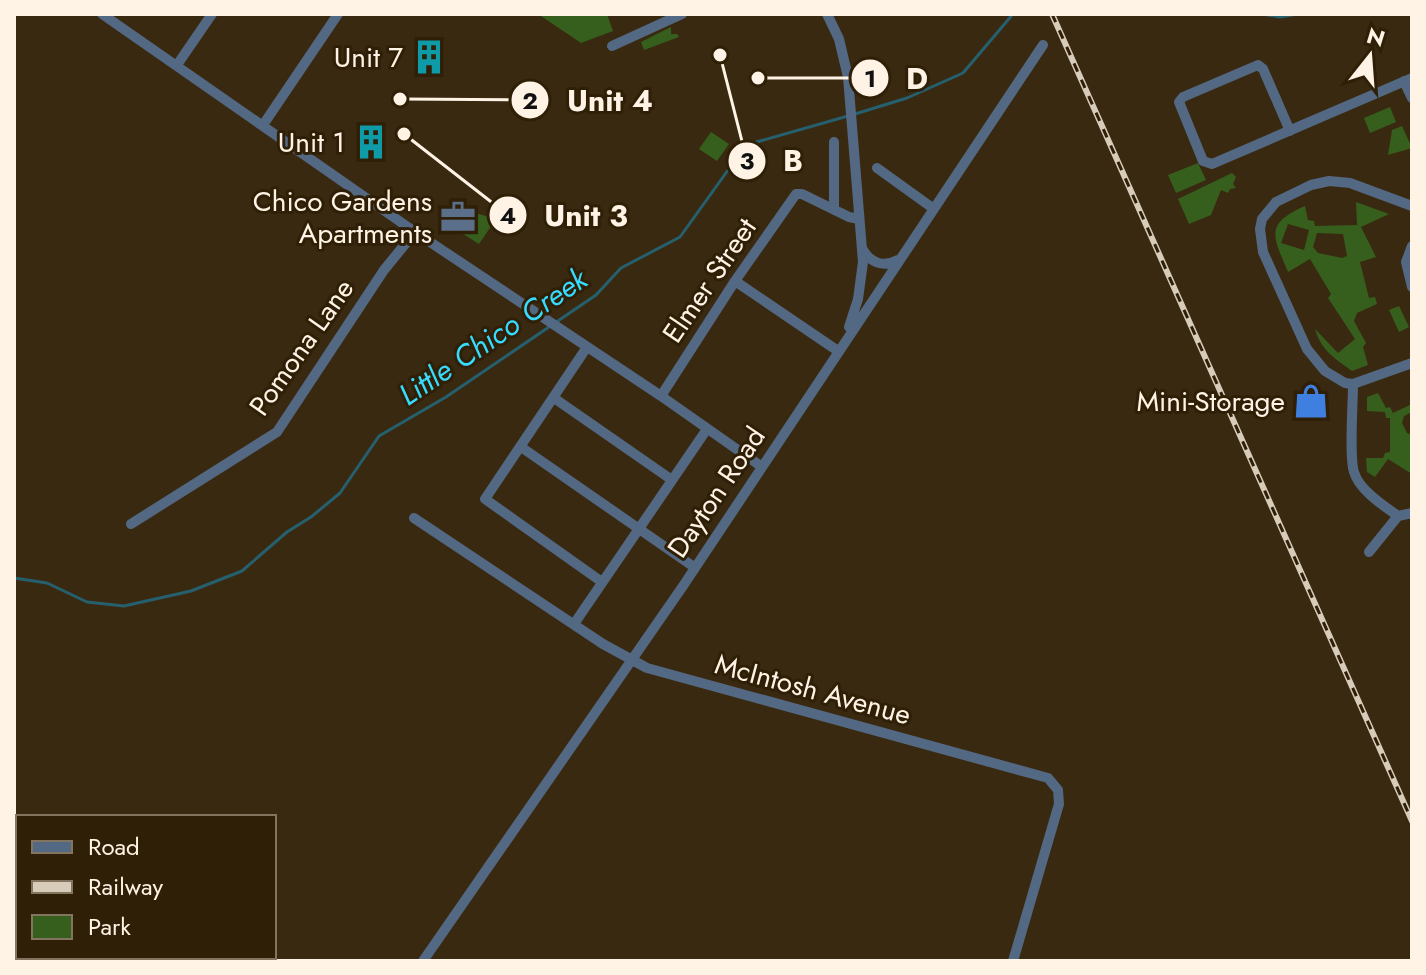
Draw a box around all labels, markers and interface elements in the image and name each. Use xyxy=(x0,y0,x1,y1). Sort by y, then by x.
north arrow xyxy=(1330,16,1410,96)
text: N xyxy=(1363,19,1389,55)
place label: Unit 7 xyxy=(334,37,403,78)
building icon: Unit 7 xyxy=(410,38,448,76)
callout: D xyxy=(850,51,944,105)
text: D xyxy=(906,57,928,100)
text: 1 xyxy=(864,61,876,96)
callout: Unit 4 xyxy=(510,73,669,127)
text: Unit 4 xyxy=(567,79,653,122)
text: 2 xyxy=(522,83,538,118)
place label: Unit 1 xyxy=(278,122,345,163)
building icon: Unit 1 xyxy=(352,123,390,161)
callout: B xyxy=(727,134,819,188)
text: B xyxy=(783,139,803,182)
text: 3 xyxy=(740,143,755,178)
place label: Chico Gardens Apartments xyxy=(253,181,432,254)
callout: Unit 3 xyxy=(488,188,643,242)
text: Unit 3 xyxy=(544,194,628,237)
office icon: Chico Gardens Apartments xyxy=(439,198,477,236)
text: 4 xyxy=(500,198,516,233)
street label: Elmer Street xyxy=(652,209,767,351)
water label: Little Chico Creek xyxy=(390,257,597,416)
street label: Pomona Lane xyxy=(239,271,364,424)
place label: Mini-Storage xyxy=(1136,381,1285,422)
shop icon: Mini-Storage xyxy=(1292,382,1330,420)
street label: Dayton Road xyxy=(657,419,775,566)
street label: McIntosh Avenue xyxy=(710,644,915,735)
legend xyxy=(16,815,276,959)
text: Road xyxy=(88,829,140,864)
text: Railway xyxy=(88,869,163,904)
text: Park xyxy=(88,909,131,944)

